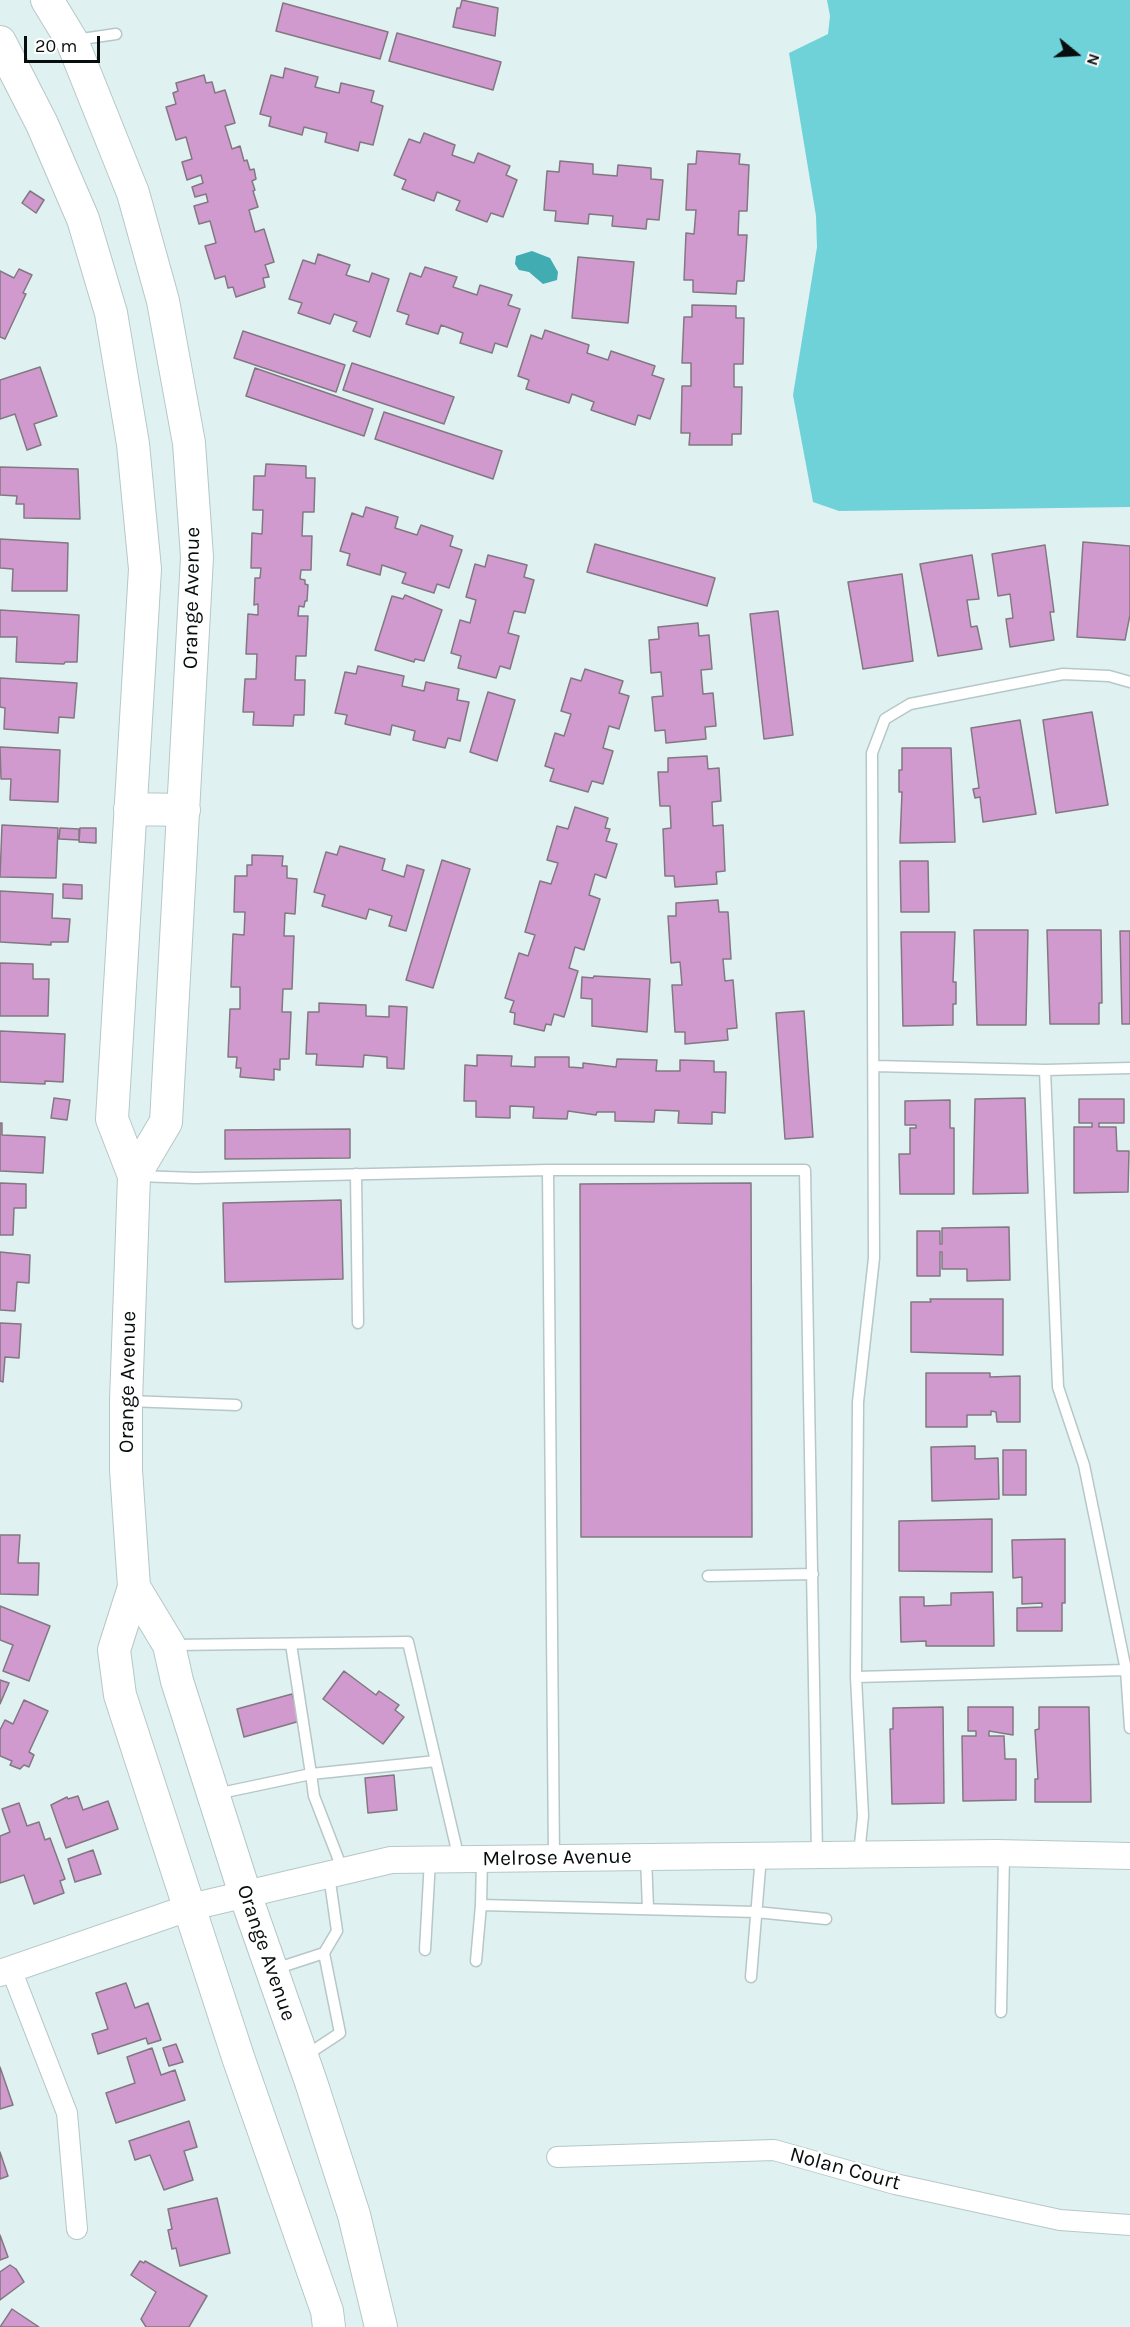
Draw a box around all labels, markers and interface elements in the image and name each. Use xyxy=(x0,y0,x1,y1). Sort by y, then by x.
scale bar xyxy=(27,24,104,62)
north arrow xyxy=(1046,24,1106,84)
text: 20 m xyxy=(35,35,77,57)
text: N xyxy=(1083,51,1104,68)
street label: Orange Avenue xyxy=(178,527,206,669)
street label: Orange Avenue xyxy=(114,1311,142,1453)
street label: Melrose Avenue xyxy=(482,1844,632,1872)
street label: Orange Avenue xyxy=(231,1882,301,2024)
street label: Nolan Court xyxy=(787,2142,903,2196)

